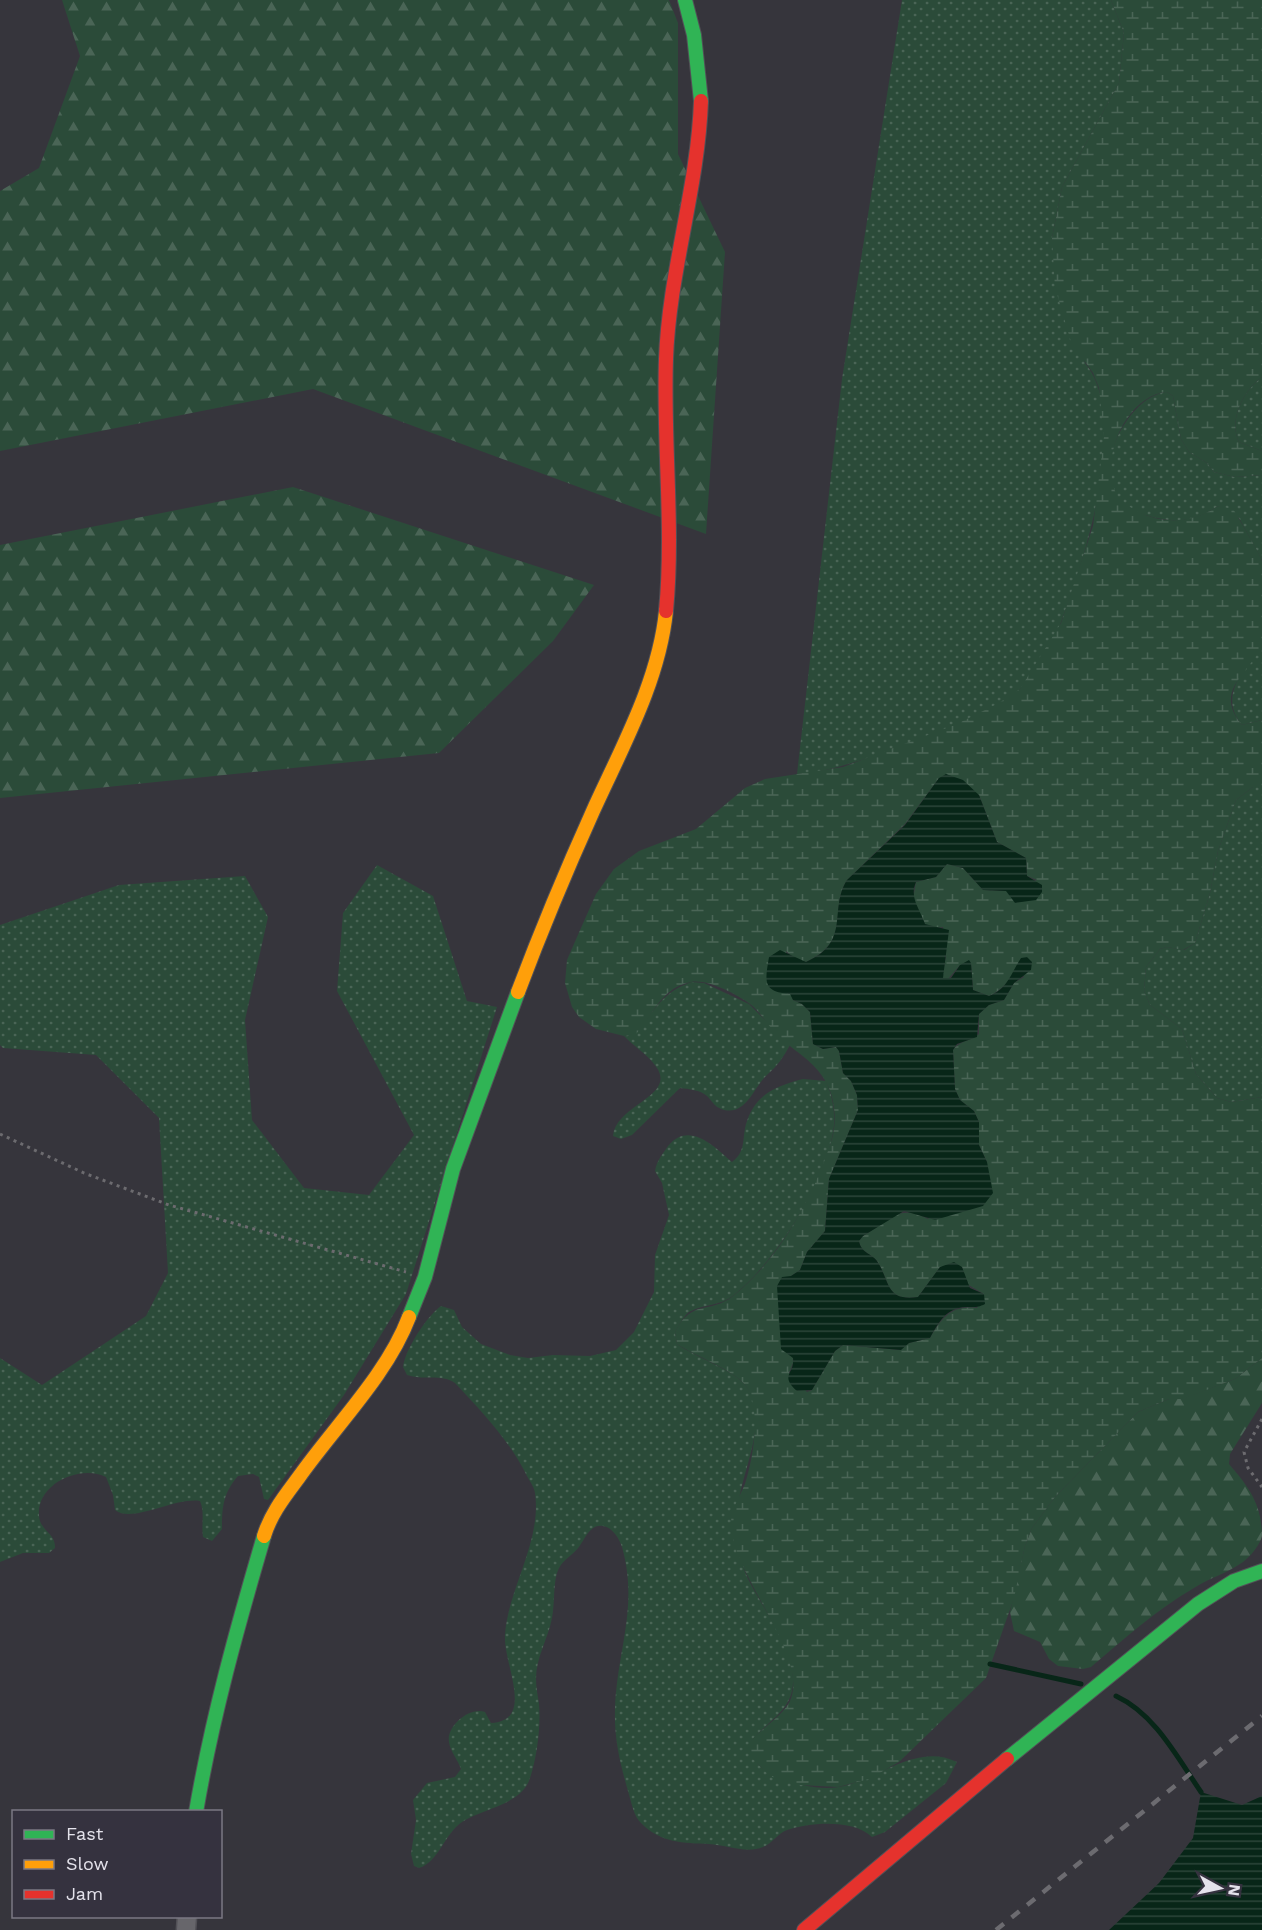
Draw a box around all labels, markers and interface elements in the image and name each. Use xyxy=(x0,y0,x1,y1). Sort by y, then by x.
legend xyxy=(12,1810,222,1918)
text: Fast xyxy=(66,1823,104,1844)
text: Slow xyxy=(66,1853,109,1874)
north arrow xyxy=(1190,1858,1250,1918)
text: Jam xyxy=(66,1883,103,1904)
text: N xyxy=(1224,1883,1245,1897)

